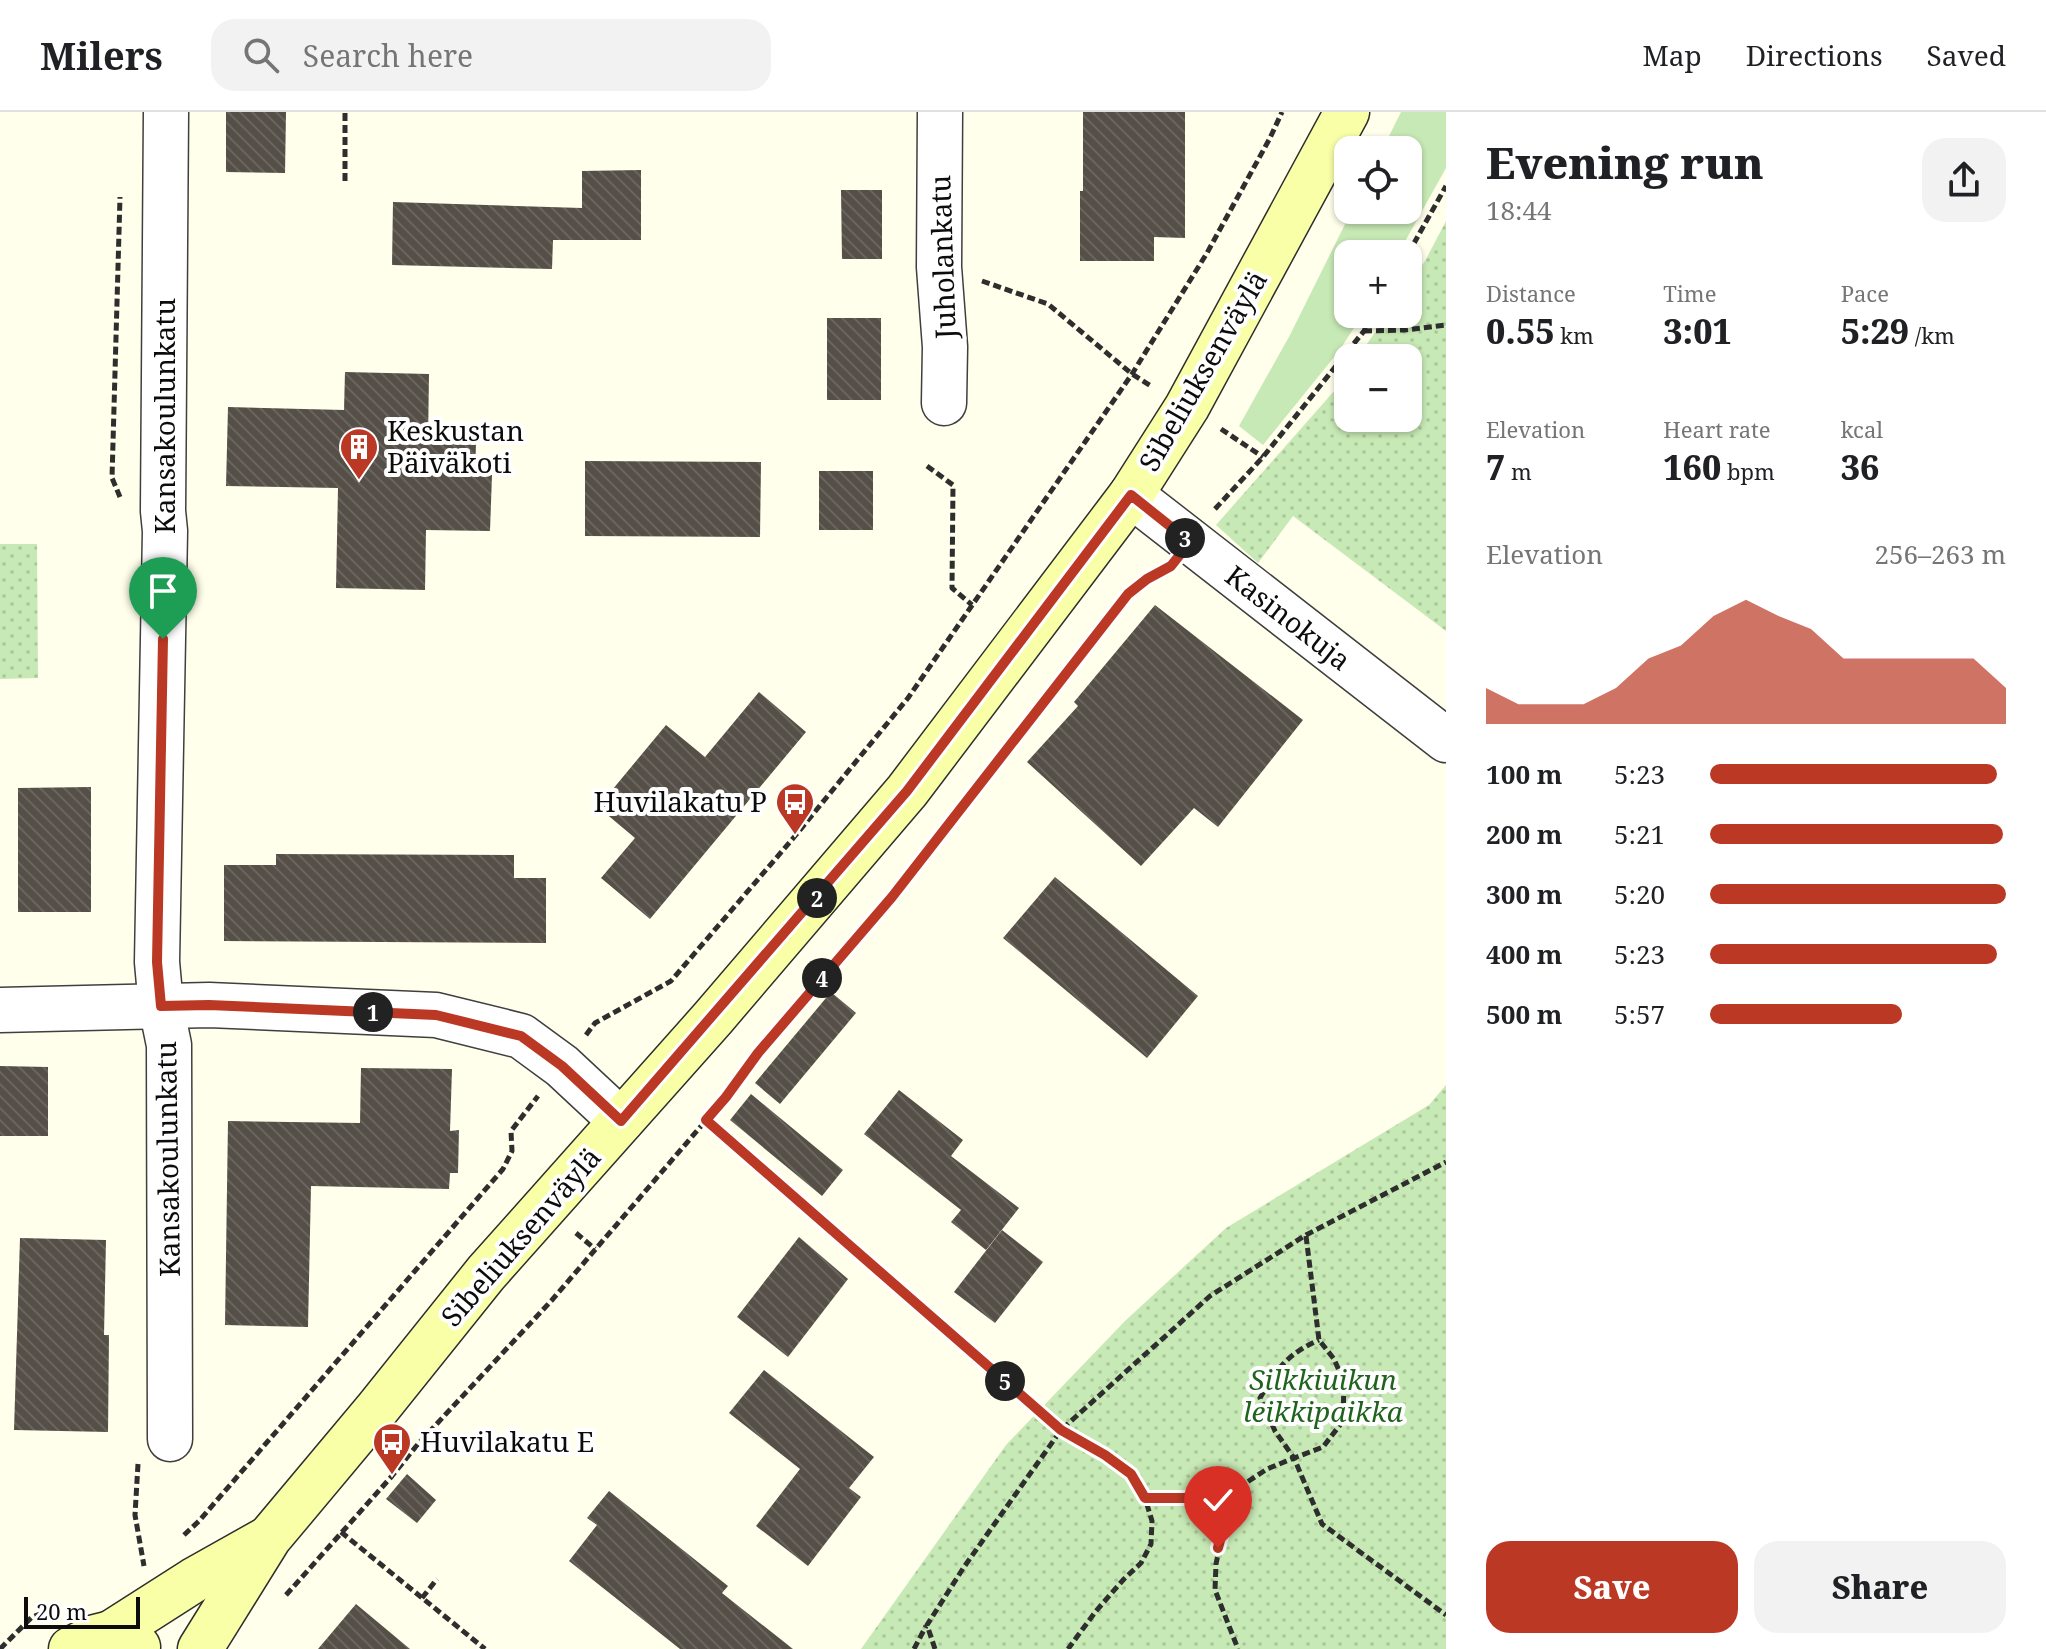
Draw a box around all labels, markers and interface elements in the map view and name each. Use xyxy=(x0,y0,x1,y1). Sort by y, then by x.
search box xyxy=(211,19,771,91)
text: Milers xyxy=(40,29,163,81)
icon: search xyxy=(239,33,283,77)
text: Search here xyxy=(303,35,473,76)
text: Map xyxy=(1642,36,1702,74)
text: Directions xyxy=(1746,36,1883,74)
text: Saved xyxy=(1927,36,2006,74)
text: Evening run xyxy=(1486,132,1764,192)
map controls xyxy=(1334,136,1422,432)
button: locate xyxy=(1334,136,1422,224)
button: share xyxy=(1922,138,2006,222)
street label: Juholankatu xyxy=(920,174,964,341)
text: 18:44 xyxy=(1486,192,1552,228)
button: + xyxy=(1334,240,1422,328)
street label: Sibeliuksenväylä xyxy=(1129,263,1275,478)
text: Distance xyxy=(1486,278,1576,308)
text: Time xyxy=(1663,278,1716,308)
text: Pace xyxy=(1841,278,1889,308)
street label: Kansakoulunkatu xyxy=(145,298,183,534)
text: 0.55 xyxy=(1486,308,1554,354)
text: 3:01 xyxy=(1663,308,1732,354)
text: 5:29 xyxy=(1841,308,1909,354)
text: km xyxy=(1554,320,1594,350)
text: /km xyxy=(1909,320,1955,350)
button: − xyxy=(1334,344,1422,432)
place label: Keskustan Päiväkoti xyxy=(387,411,524,481)
text: Elevation xyxy=(1486,414,1585,444)
text: Heart rate xyxy=(1663,414,1771,444)
text: kcal xyxy=(1841,414,1883,444)
building icon: Keskustan Päiväkoti xyxy=(338,426,380,481)
text: 7 xyxy=(1486,444,1505,490)
text: 160 xyxy=(1663,444,1721,490)
text: 36 xyxy=(1841,444,1879,490)
text: m xyxy=(1505,456,1532,486)
text: bpm xyxy=(1721,456,1775,486)
pin: 3 xyxy=(1165,518,1205,558)
text: 3 xyxy=(1179,523,1191,553)
text: Elevation xyxy=(1486,536,1603,572)
text: 256–263 m xyxy=(1874,536,2006,572)
street label: Kasinokuja xyxy=(1218,556,1359,678)
pin xyxy=(129,557,197,639)
icon: arrive xyxy=(141,569,185,613)
text: 100 m xyxy=(1486,756,1562,792)
text: 5:23 xyxy=(1614,756,1665,792)
bus stop icon: Huvilakatu P xyxy=(774,781,816,836)
place label: Huvilakatu P xyxy=(593,782,767,820)
text: 200 m xyxy=(1486,816,1562,852)
text: 5:21 xyxy=(1614,816,1665,852)
text: 300 m xyxy=(1486,876,1562,912)
text: 5:20 xyxy=(1614,876,1665,912)
pin: 2 xyxy=(797,878,837,918)
text: 2 xyxy=(811,883,823,913)
text: 400 m xyxy=(1486,936,1562,972)
text: 5:23 xyxy=(1614,936,1665,972)
pin: 4 xyxy=(802,958,842,998)
text: 4 xyxy=(816,963,828,993)
pin: 1 xyxy=(353,992,393,1032)
text: 500 m xyxy=(1486,996,1562,1032)
text: 5:57 xyxy=(1614,996,1665,1032)
text: 1 xyxy=(367,997,379,1027)
street label: Kansakoulunkatu xyxy=(146,1041,188,1277)
street label: Sibeliuksenväylä xyxy=(432,1139,609,1334)
park label: Silkkiuikun leikkipaikka xyxy=(1243,1360,1404,1430)
pin: 5 xyxy=(985,1361,1025,1401)
text: 5 xyxy=(999,1366,1011,1396)
bus stop icon: Huvilakatu E xyxy=(371,1421,413,1476)
place label: Huvilakatu E xyxy=(420,1422,594,1460)
pin xyxy=(1184,1466,1252,1548)
icon: check xyxy=(1196,1478,1240,1522)
button: Save xyxy=(1486,1541,1738,1633)
button: Share xyxy=(1754,1541,2006,1633)
scale bar xyxy=(24,1593,140,1629)
text: 20 m xyxy=(36,1596,87,1626)

